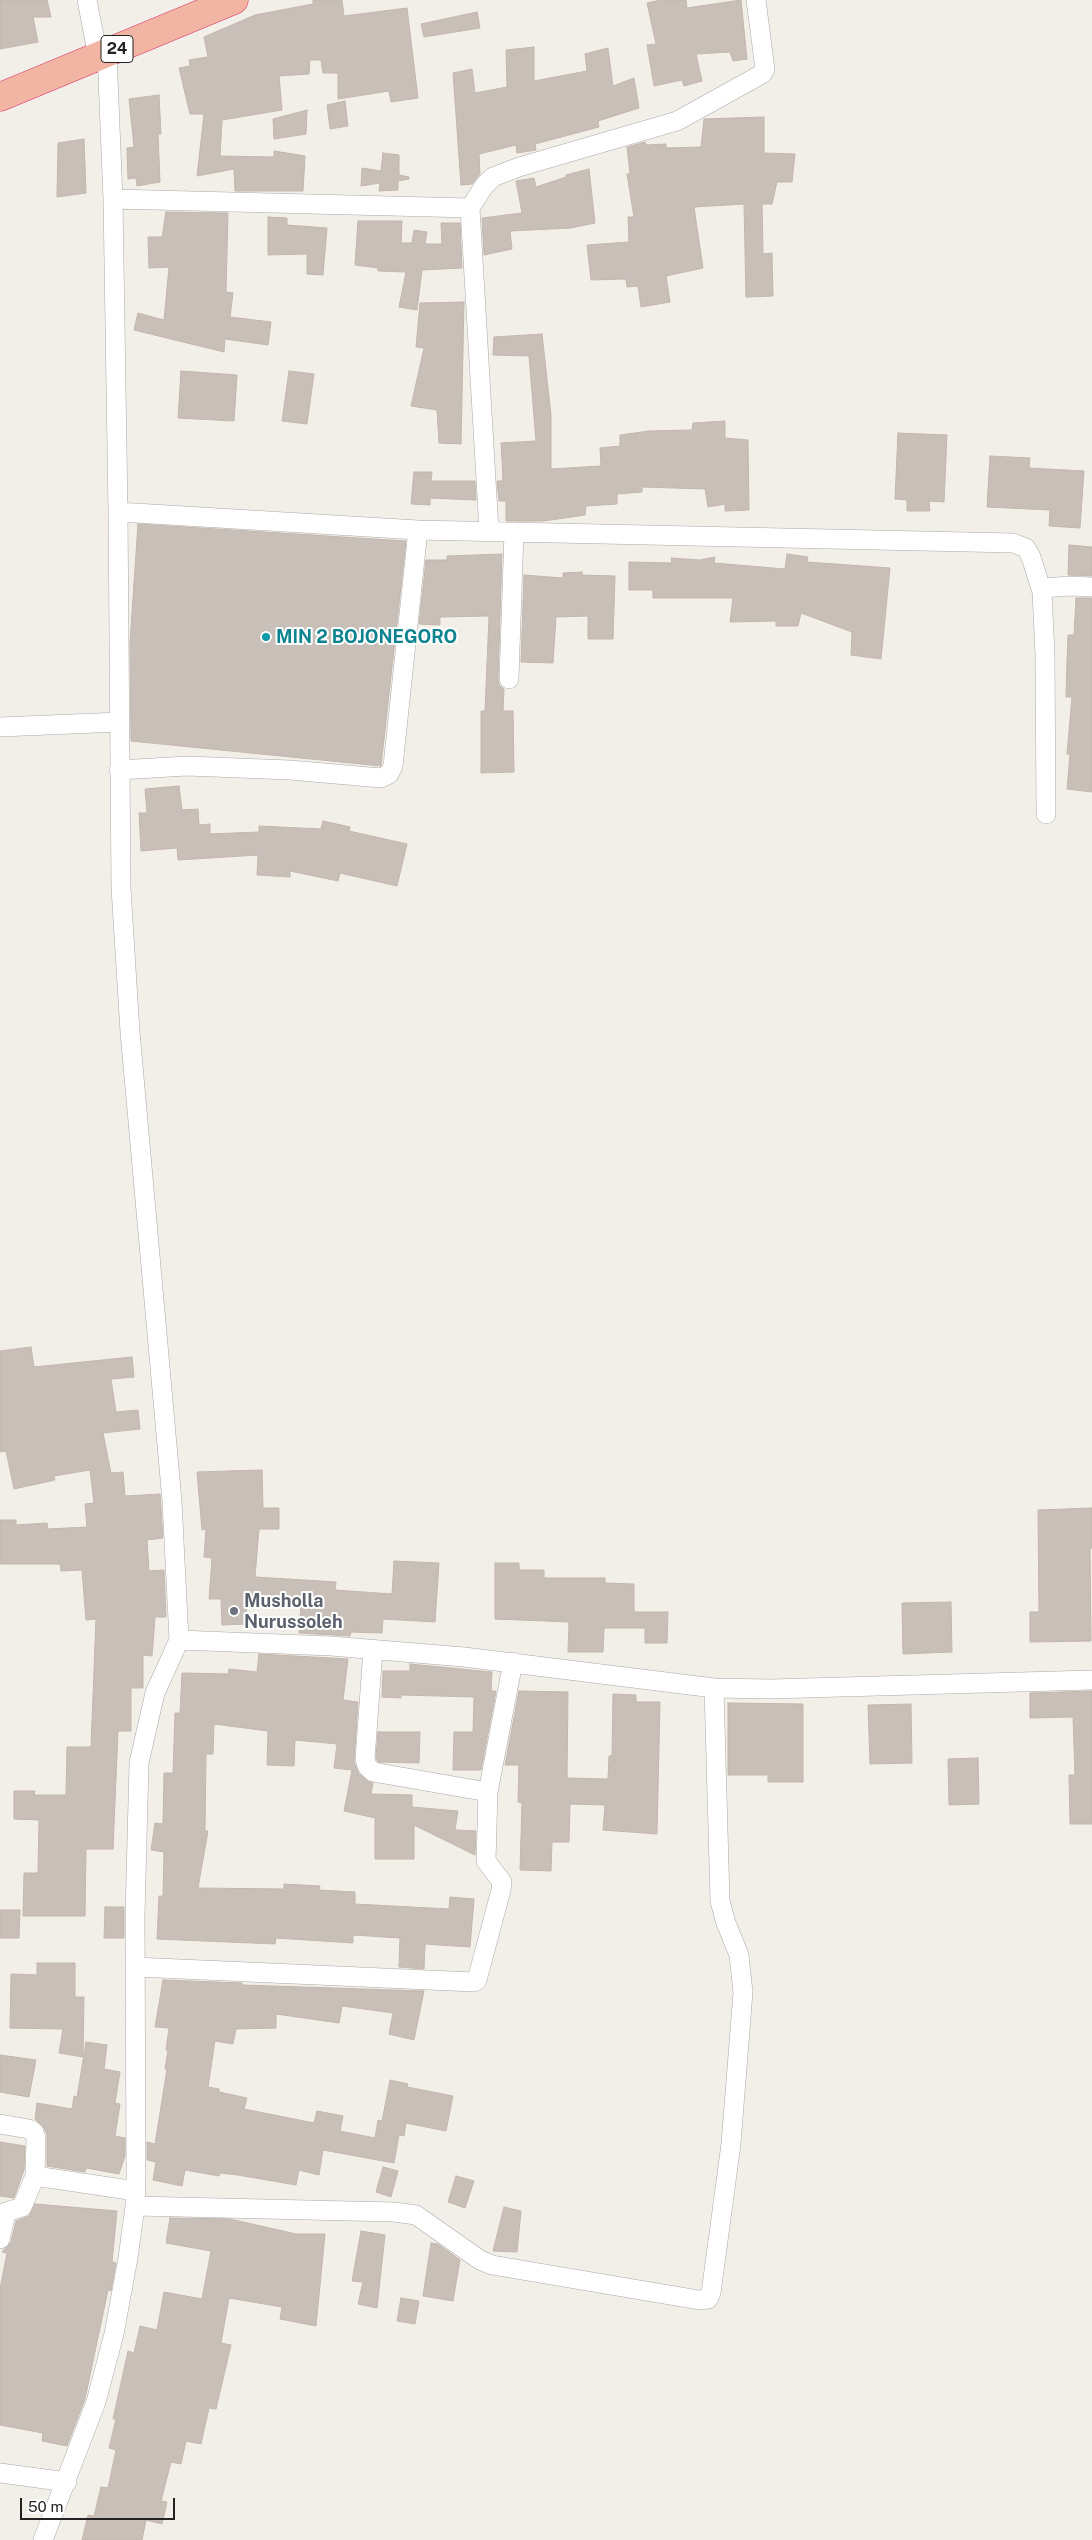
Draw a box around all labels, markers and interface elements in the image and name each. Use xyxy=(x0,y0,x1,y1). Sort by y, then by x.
road number: 24 xyxy=(101,36,133,62)
place label: MIN 2 BOJONEGORO xyxy=(276,626,457,648)
marker: MIN 2 BOJONEGORO xyxy=(260,631,272,643)
place label: Musholla Nurussoleh xyxy=(244,1590,343,1632)
marker: Musholla Nurussoleh xyxy=(228,1605,240,1617)
scale bar xyxy=(22,2488,178,2520)
text: 50 m xyxy=(28,2498,63,2515)

